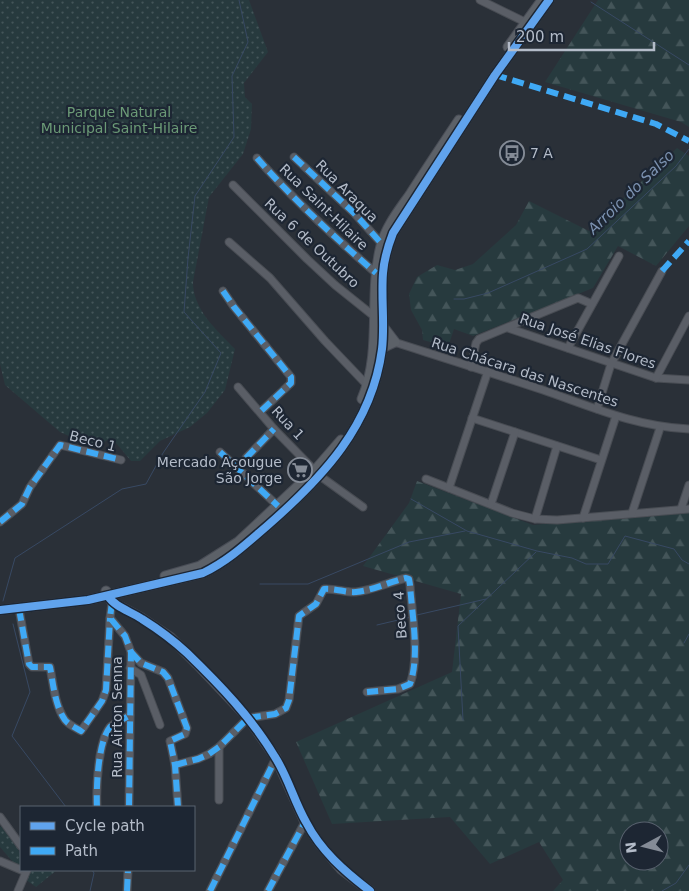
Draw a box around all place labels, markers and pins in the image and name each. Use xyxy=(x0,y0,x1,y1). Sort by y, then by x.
bus stop icon: 7 A xyxy=(499,140,525,166)
place label: 7 A xyxy=(530,145,553,161)
place label: Mercado Açougue São Jorge xyxy=(157,454,282,486)
supermarket icon: Mercado Açougue São Jorge xyxy=(287,457,313,483)

